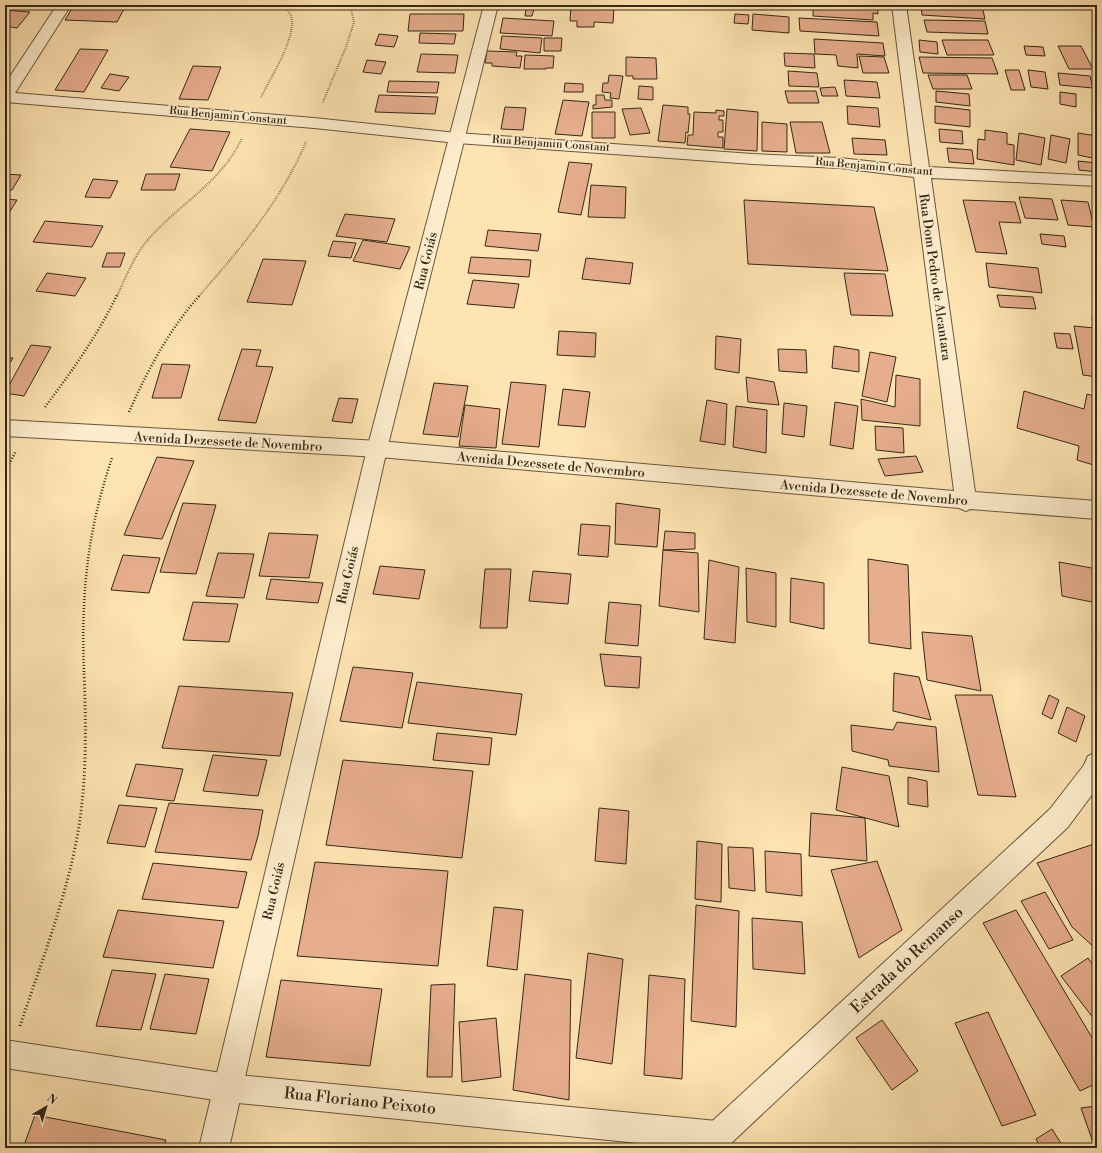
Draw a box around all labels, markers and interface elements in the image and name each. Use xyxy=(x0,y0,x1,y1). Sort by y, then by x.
street label: Rua Benjamin Constant xyxy=(169,104,288,128)
street label: Rua Benjamin Constant xyxy=(492,133,611,155)
street label: Rua Benjamin Constant xyxy=(815,155,934,179)
street label: Rua Dom Pedro de Alcantara xyxy=(915,193,955,362)
street label: Rua Goiás xyxy=(411,230,441,292)
street label: Avenida Dezessete de Novembro xyxy=(132,429,323,455)
street label: Avenida Dezessete de Novembro xyxy=(455,449,646,481)
street label: Avenida Dezessete de Novembro xyxy=(778,477,969,509)
street label: Rua Goiás xyxy=(334,544,363,606)
street label: Rua Goiás xyxy=(260,860,289,922)
street label: Estrada do Remanso xyxy=(846,902,968,1018)
street label: Rua Floriano Peixoto xyxy=(283,1083,437,1119)
north arrow xyxy=(26,1087,66,1127)
text: N xyxy=(44,1092,60,1108)

